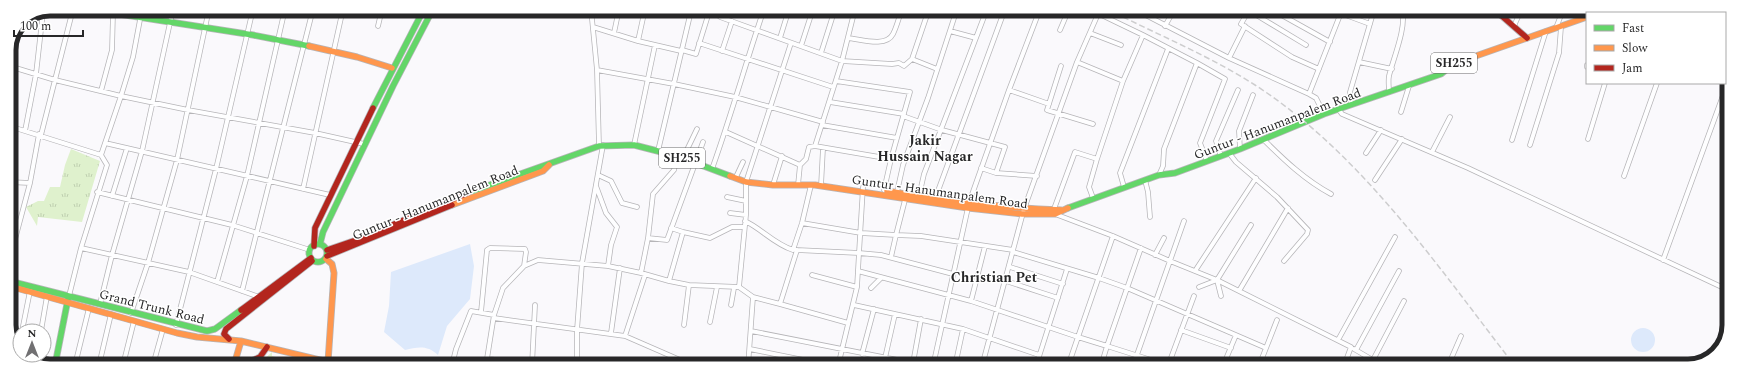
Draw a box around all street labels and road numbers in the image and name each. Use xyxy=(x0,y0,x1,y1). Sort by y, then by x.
road number: SH255 xyxy=(1431,53,1477,73)
street label: Guntur - Hanumanpalem Road xyxy=(1191,83,1364,165)
road number: SH255 xyxy=(659,148,705,168)
street label: Guntur - Hanumanpalem Road xyxy=(349,160,521,245)
street label: Guntur - Hanumanpalem Road xyxy=(851,170,1029,214)
street label: Grand Trunk Road xyxy=(97,284,207,330)

